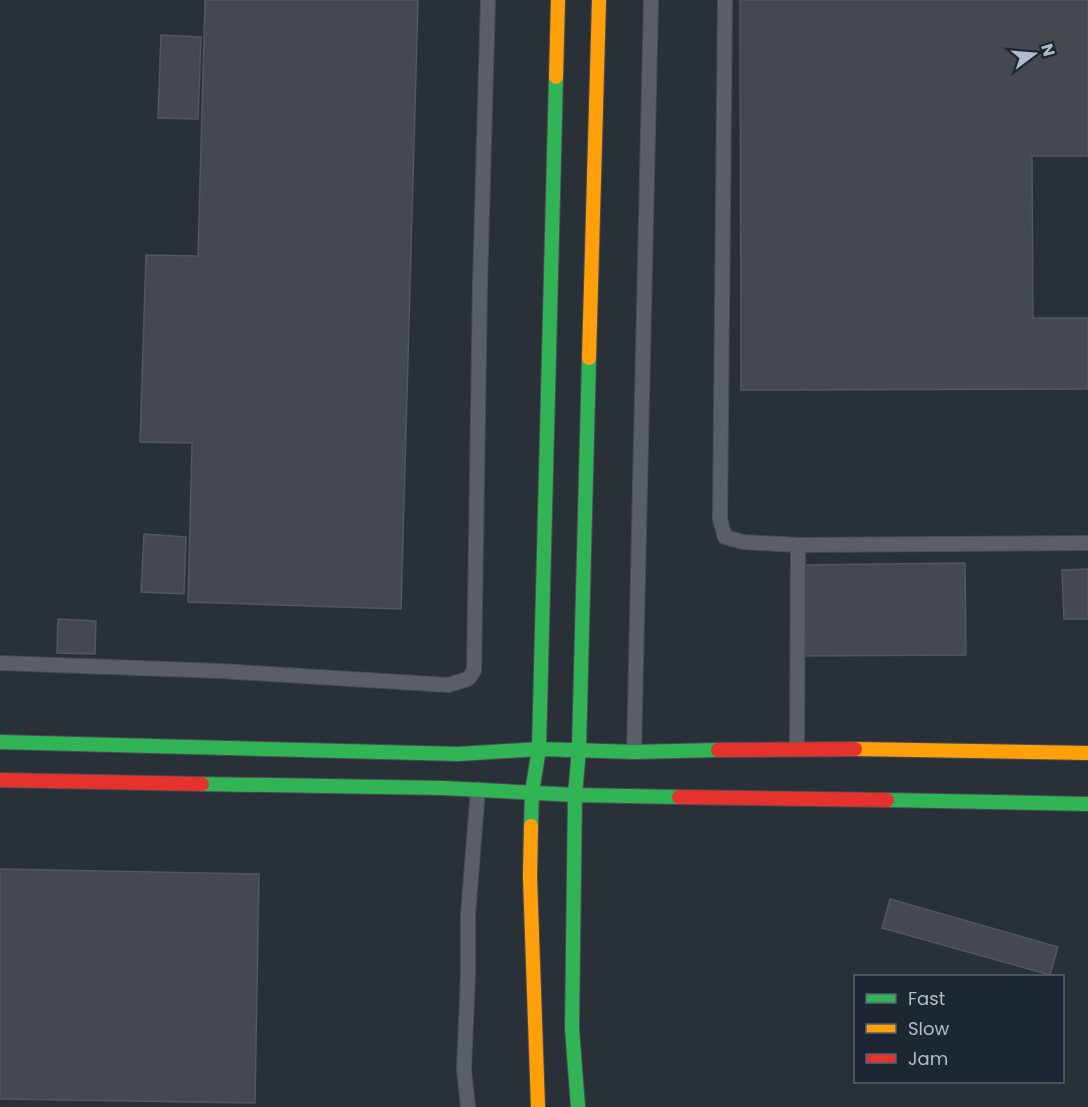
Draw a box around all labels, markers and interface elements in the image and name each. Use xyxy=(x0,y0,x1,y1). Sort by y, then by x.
north arrow xyxy=(1004,24,1064,84)
text: N xyxy=(1035,41,1061,59)
legend xyxy=(854,975,1064,1083)
text: Fast xyxy=(908,986,945,1011)
text: Slow xyxy=(908,1016,950,1041)
text: Jam xyxy=(908,1046,948,1071)

